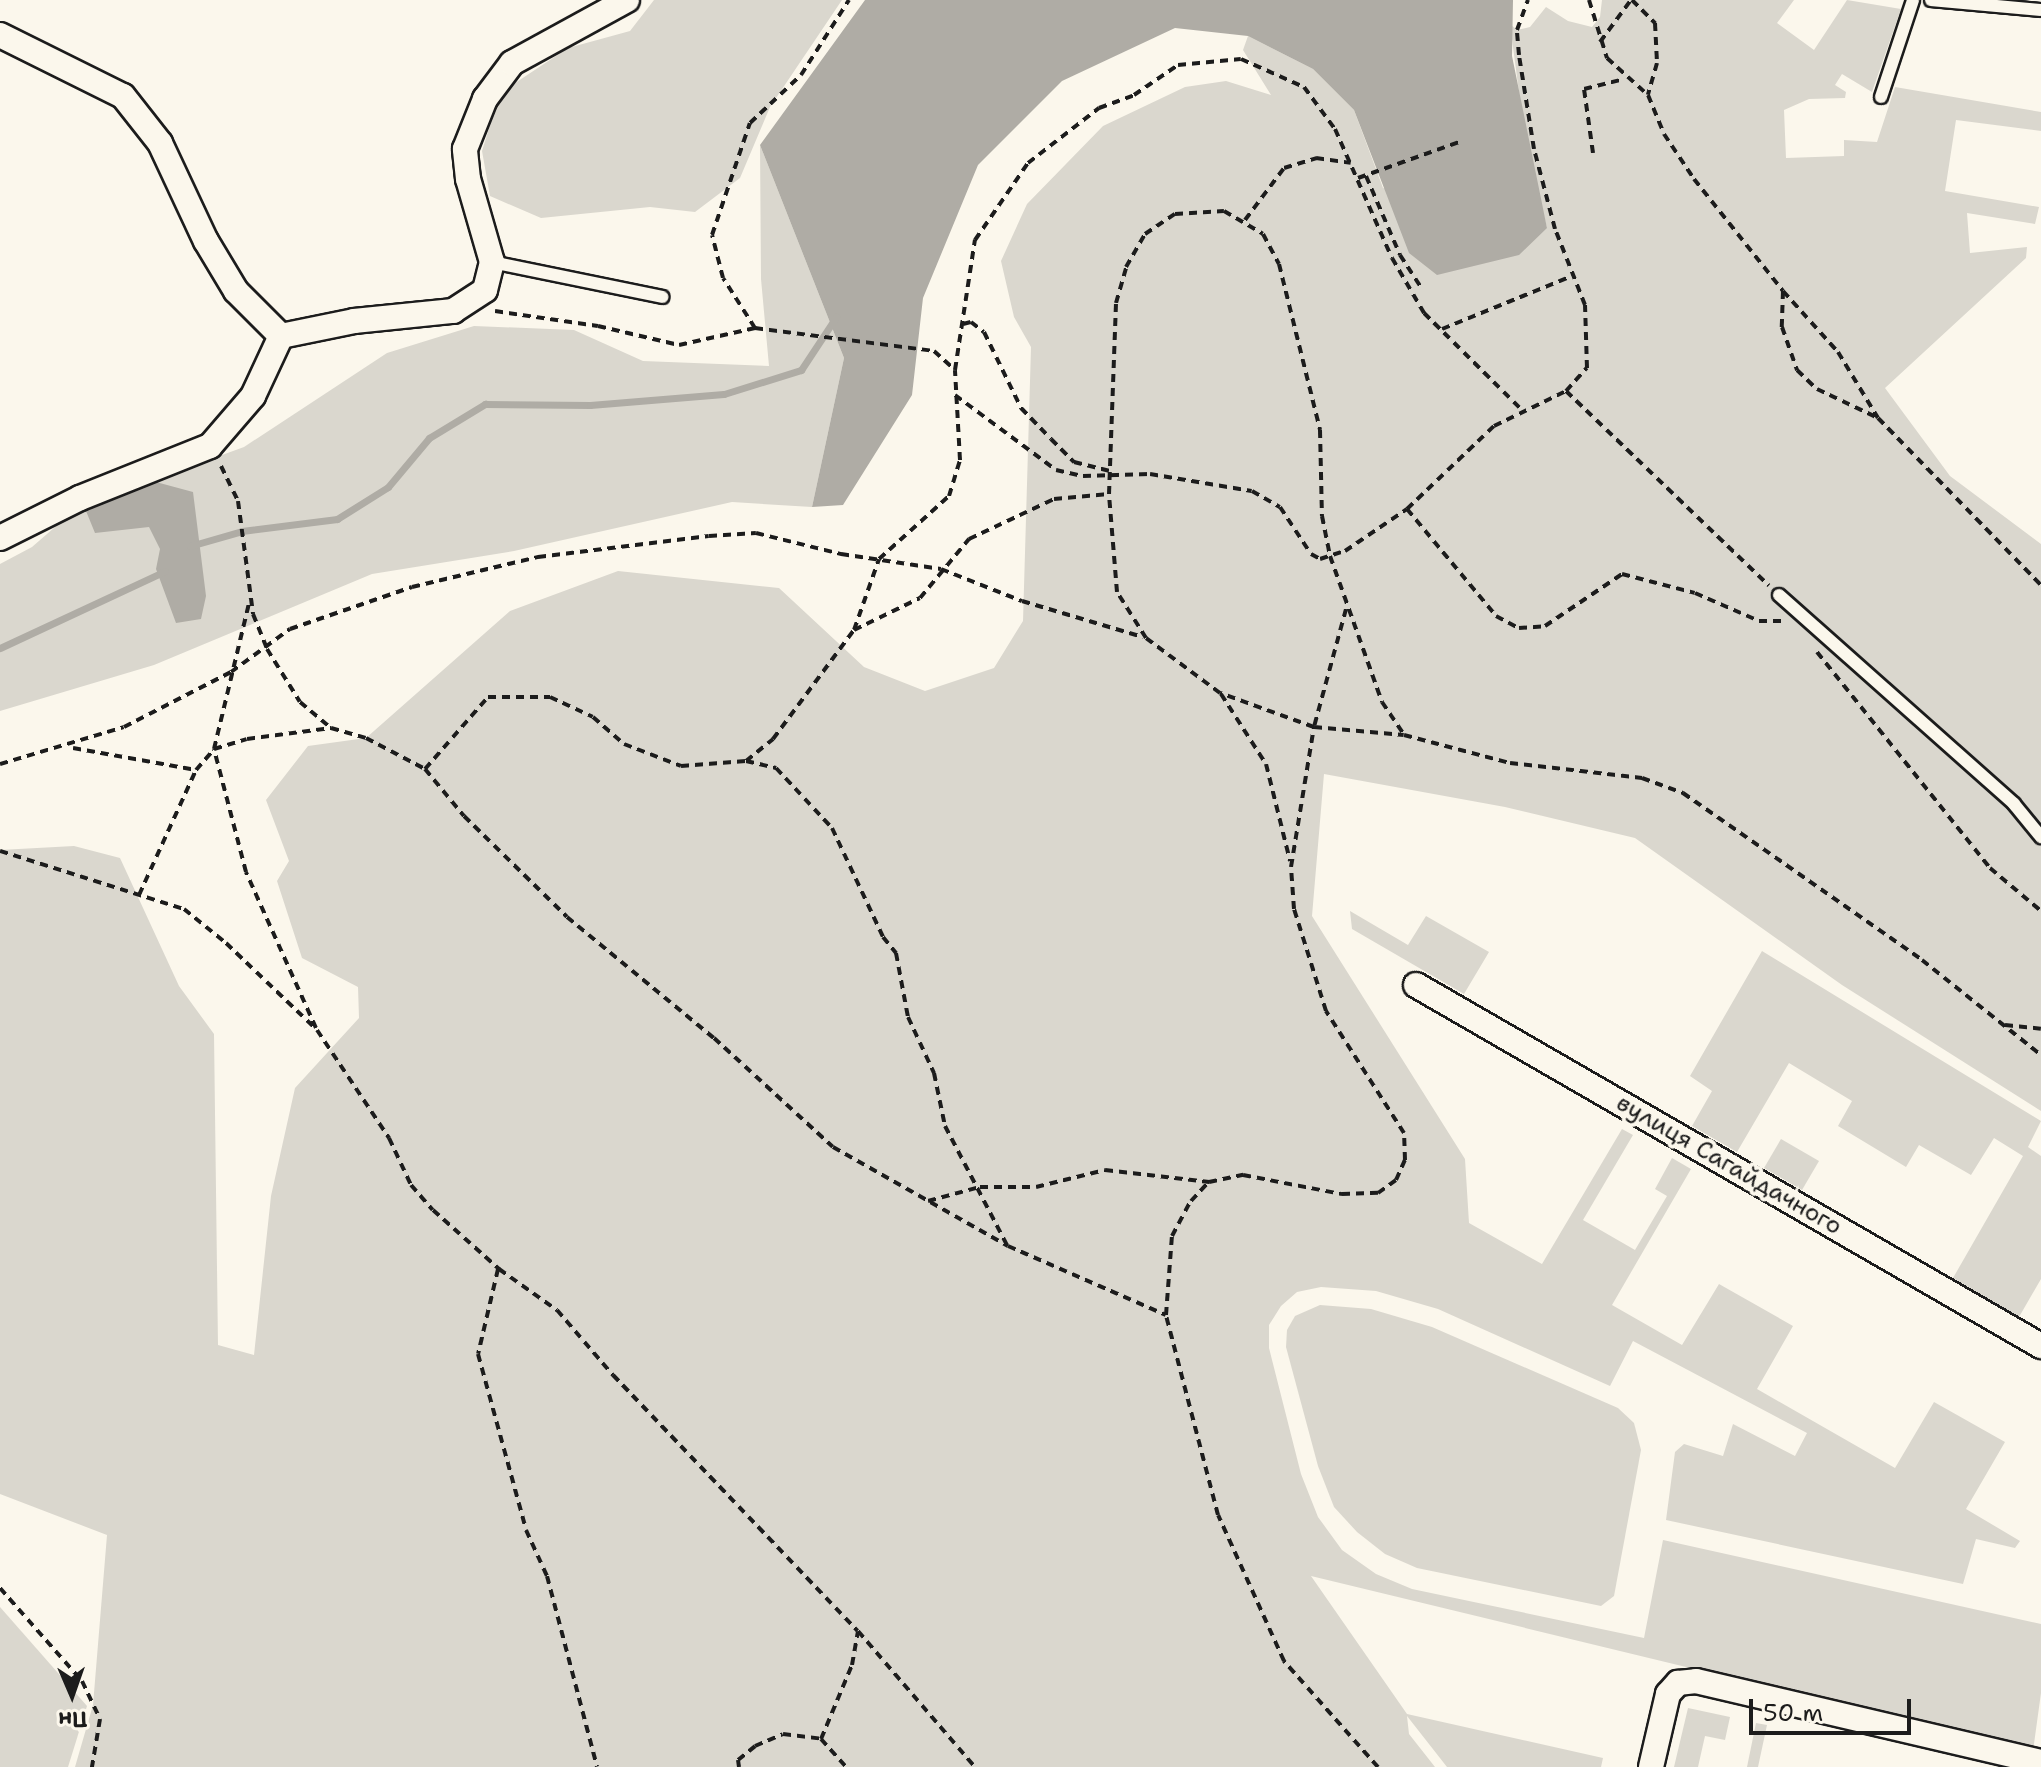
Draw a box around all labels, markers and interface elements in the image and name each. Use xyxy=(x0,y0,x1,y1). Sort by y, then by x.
street label: вулиця Сагайдачного xyxy=(1611,1089,1847,1241)
north arrow xyxy=(32,1655,112,1735)
scale bar xyxy=(1753,1683,1915,1733)
text: 50 m xyxy=(1763,1697,1823,1729)
text: Пн xyxy=(58,1704,88,1734)

